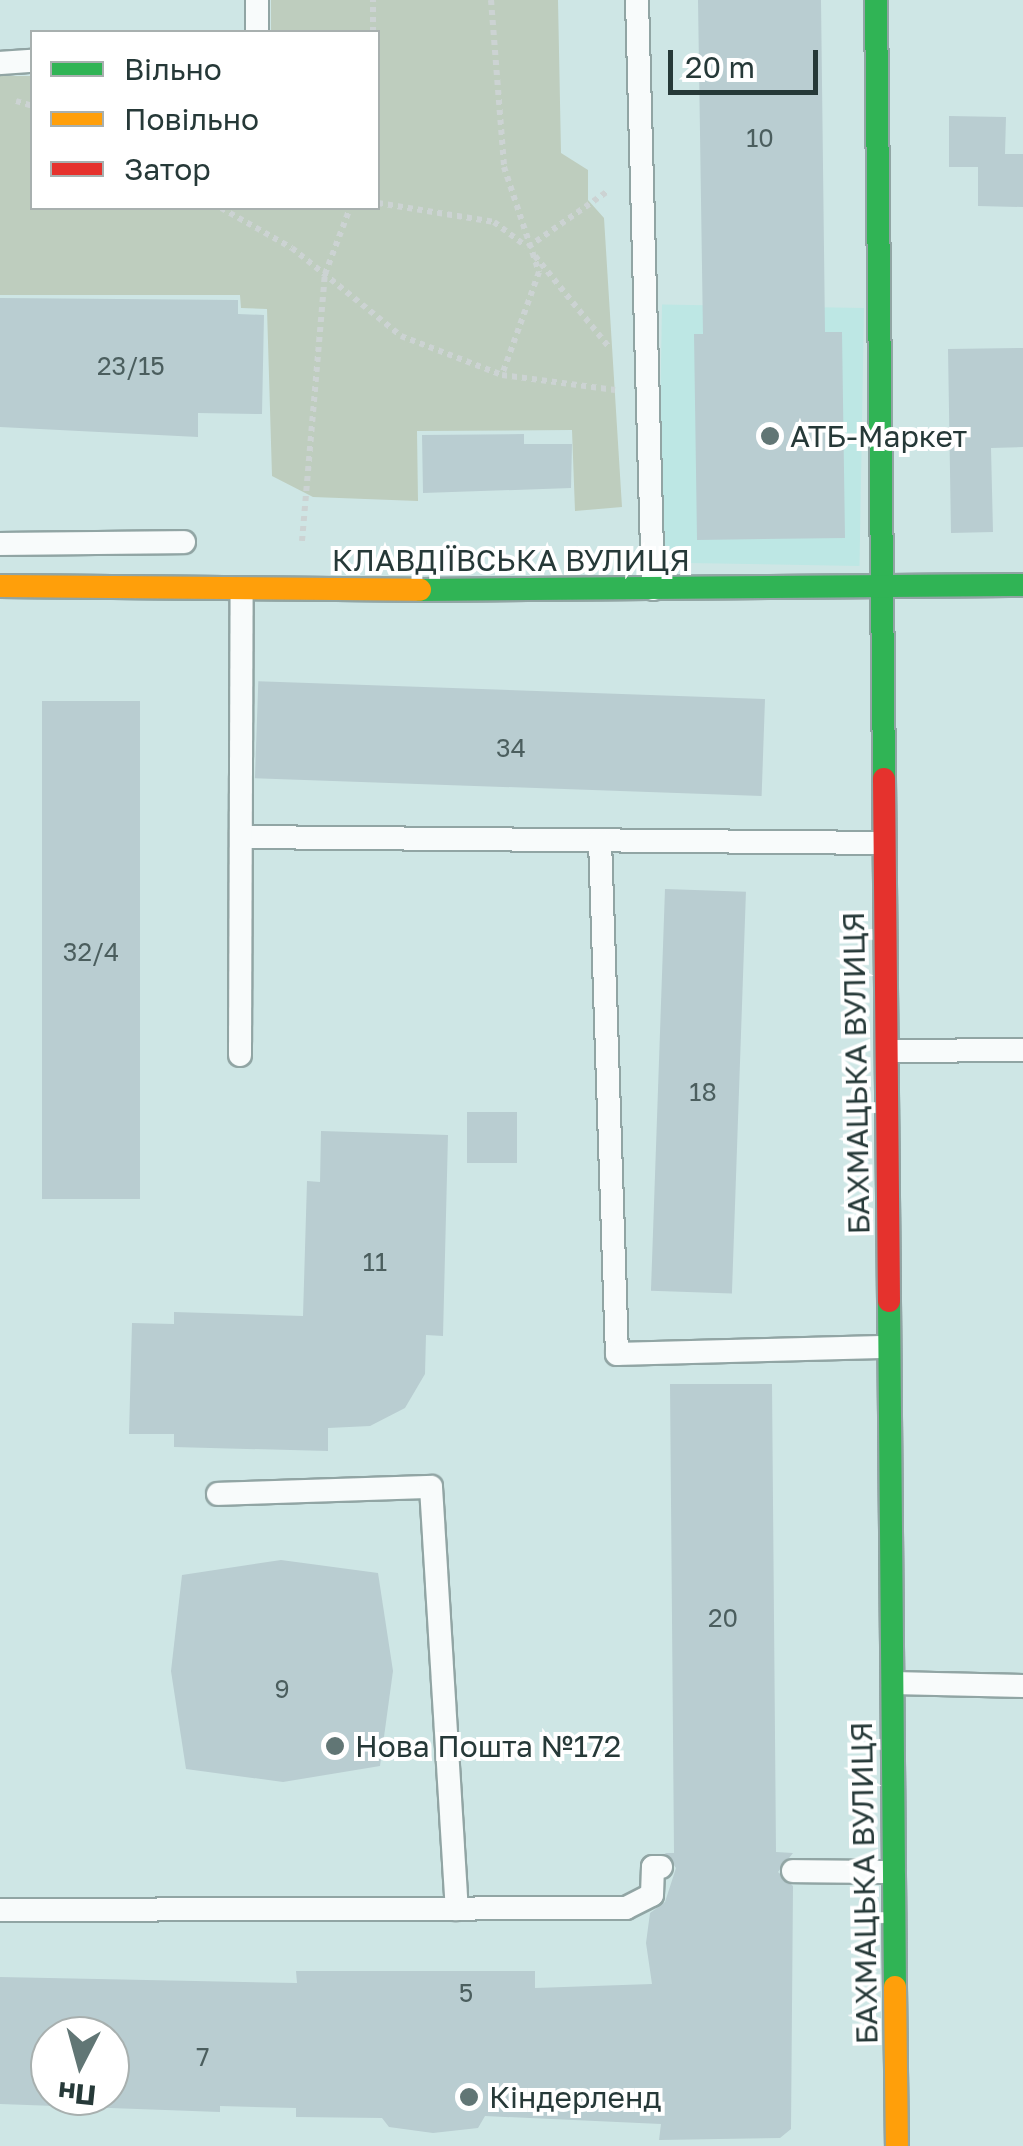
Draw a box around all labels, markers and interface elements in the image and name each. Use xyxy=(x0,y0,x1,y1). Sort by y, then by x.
legend xyxy=(30,30,380,210)
scale bar xyxy=(673,30,823,92)
text: 20 m xyxy=(685,49,755,85)
text: Вільно xyxy=(124,51,222,87)
text: Повільно xyxy=(124,101,259,137)
house number: 10 xyxy=(746,123,774,153)
text: Затор xyxy=(124,151,211,187)
house number: 23/15 xyxy=(97,351,165,381)
place label: АТБ-Маркет xyxy=(790,418,967,454)
marker: АТБ-Маркет xyxy=(759,425,781,447)
street label: КЛАВДІЇВСЬКА ВУЛИЦЯ xyxy=(332,542,690,578)
house number: 34 xyxy=(496,733,526,763)
street label: БАХМАЦЬКА ВУЛИЦЯ xyxy=(835,911,877,1235)
house number: 32/4 xyxy=(63,937,119,967)
house number: 18 xyxy=(689,1077,717,1107)
house number: 11 xyxy=(363,1247,387,1277)
house number: 20 xyxy=(708,1603,738,1633)
house number: 9 xyxy=(274,1674,290,1704)
street label: БАХМАЦЬКА ВУЛИЦЯ xyxy=(843,1721,885,2045)
place label: Нова Пошта №172 xyxy=(355,1728,621,1764)
marker: Нова Пошта №172 xyxy=(324,1735,346,1757)
house number: 5 xyxy=(459,1978,473,2008)
north arrow xyxy=(30,2016,130,2116)
house number: 7 xyxy=(196,2042,210,2072)
text: Пн xyxy=(56,2076,98,2113)
place label: Кіндерленд xyxy=(489,2079,661,2115)
marker: Кіндерленд xyxy=(458,2086,480,2108)

